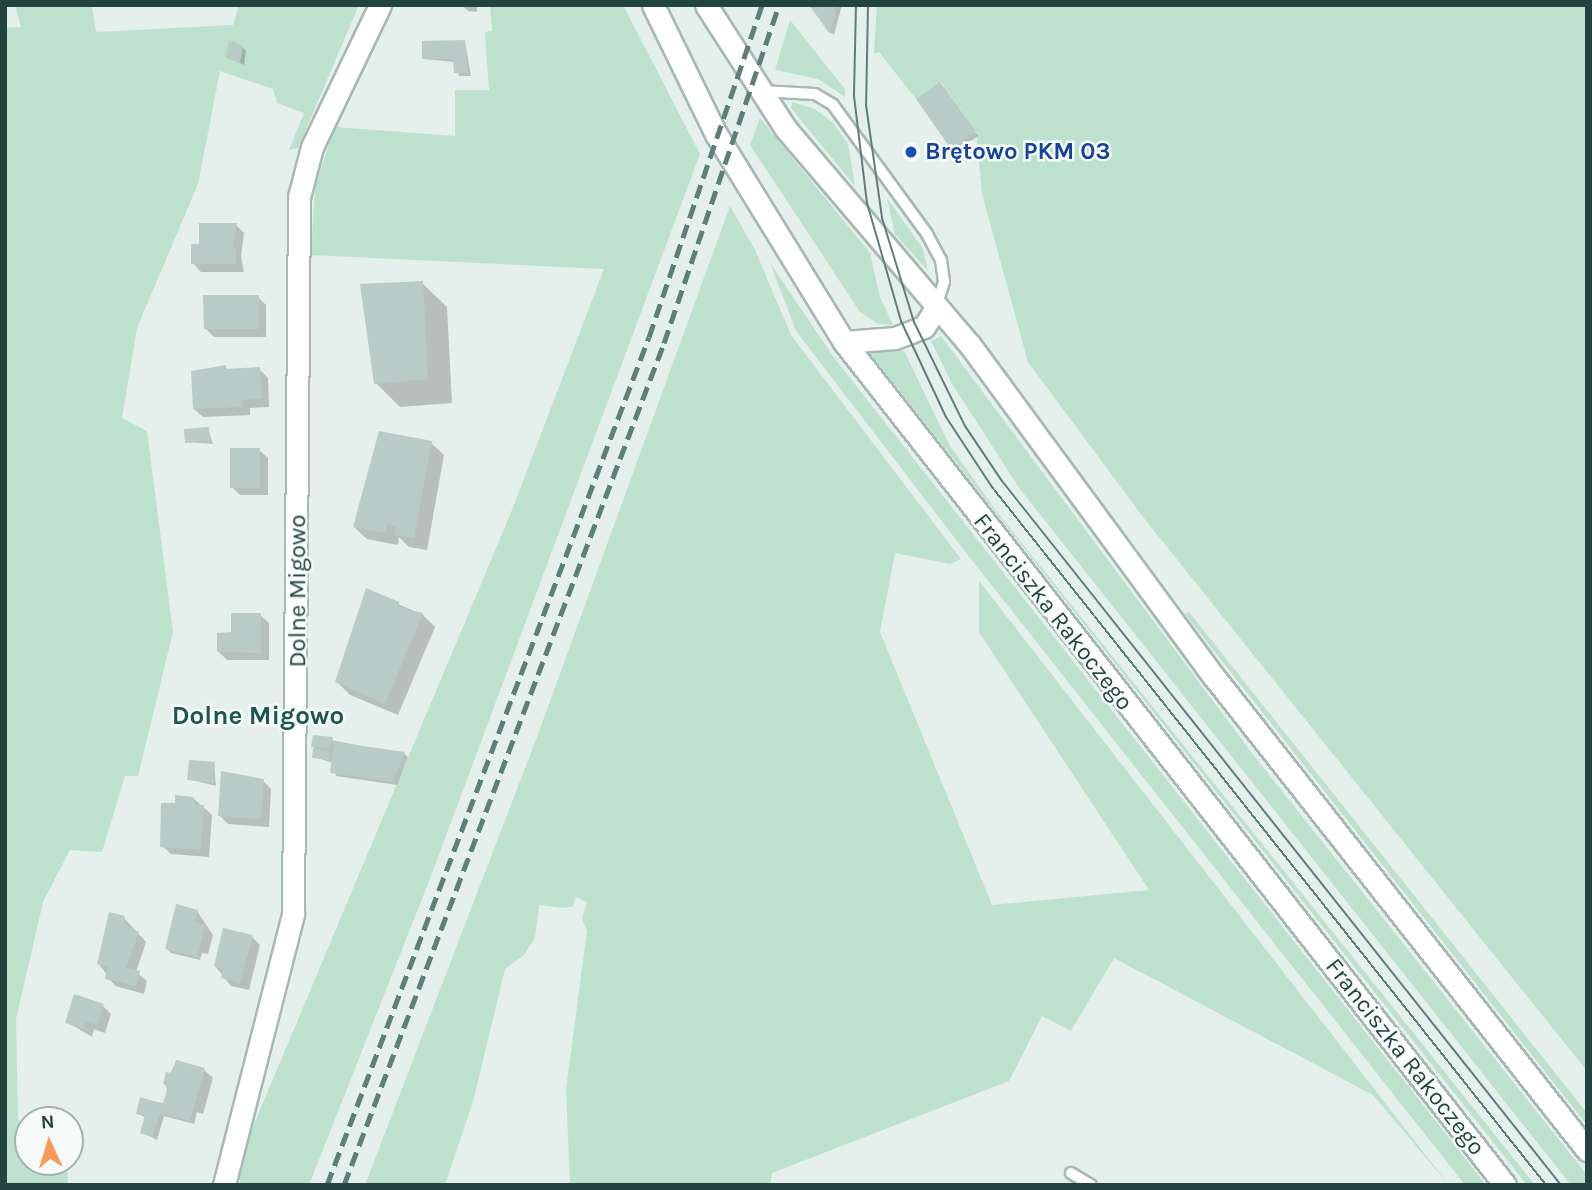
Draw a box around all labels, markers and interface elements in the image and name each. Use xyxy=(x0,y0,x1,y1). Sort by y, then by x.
place label: Brętowo PKM 03 xyxy=(925,138,1110,166)
marker: Brętowo PKM 03 xyxy=(903,144,919,160)
street label: Franciszka Rakoczego xyxy=(967,508,1139,716)
street label: Dolne Migowo xyxy=(284,515,312,667)
district label: Dolne Migowo xyxy=(172,700,344,732)
street label: Franciszka Rakoczego xyxy=(1319,953,1491,1161)
north arrow xyxy=(14,1106,84,1176)
text: N xyxy=(40,1111,55,1133)

